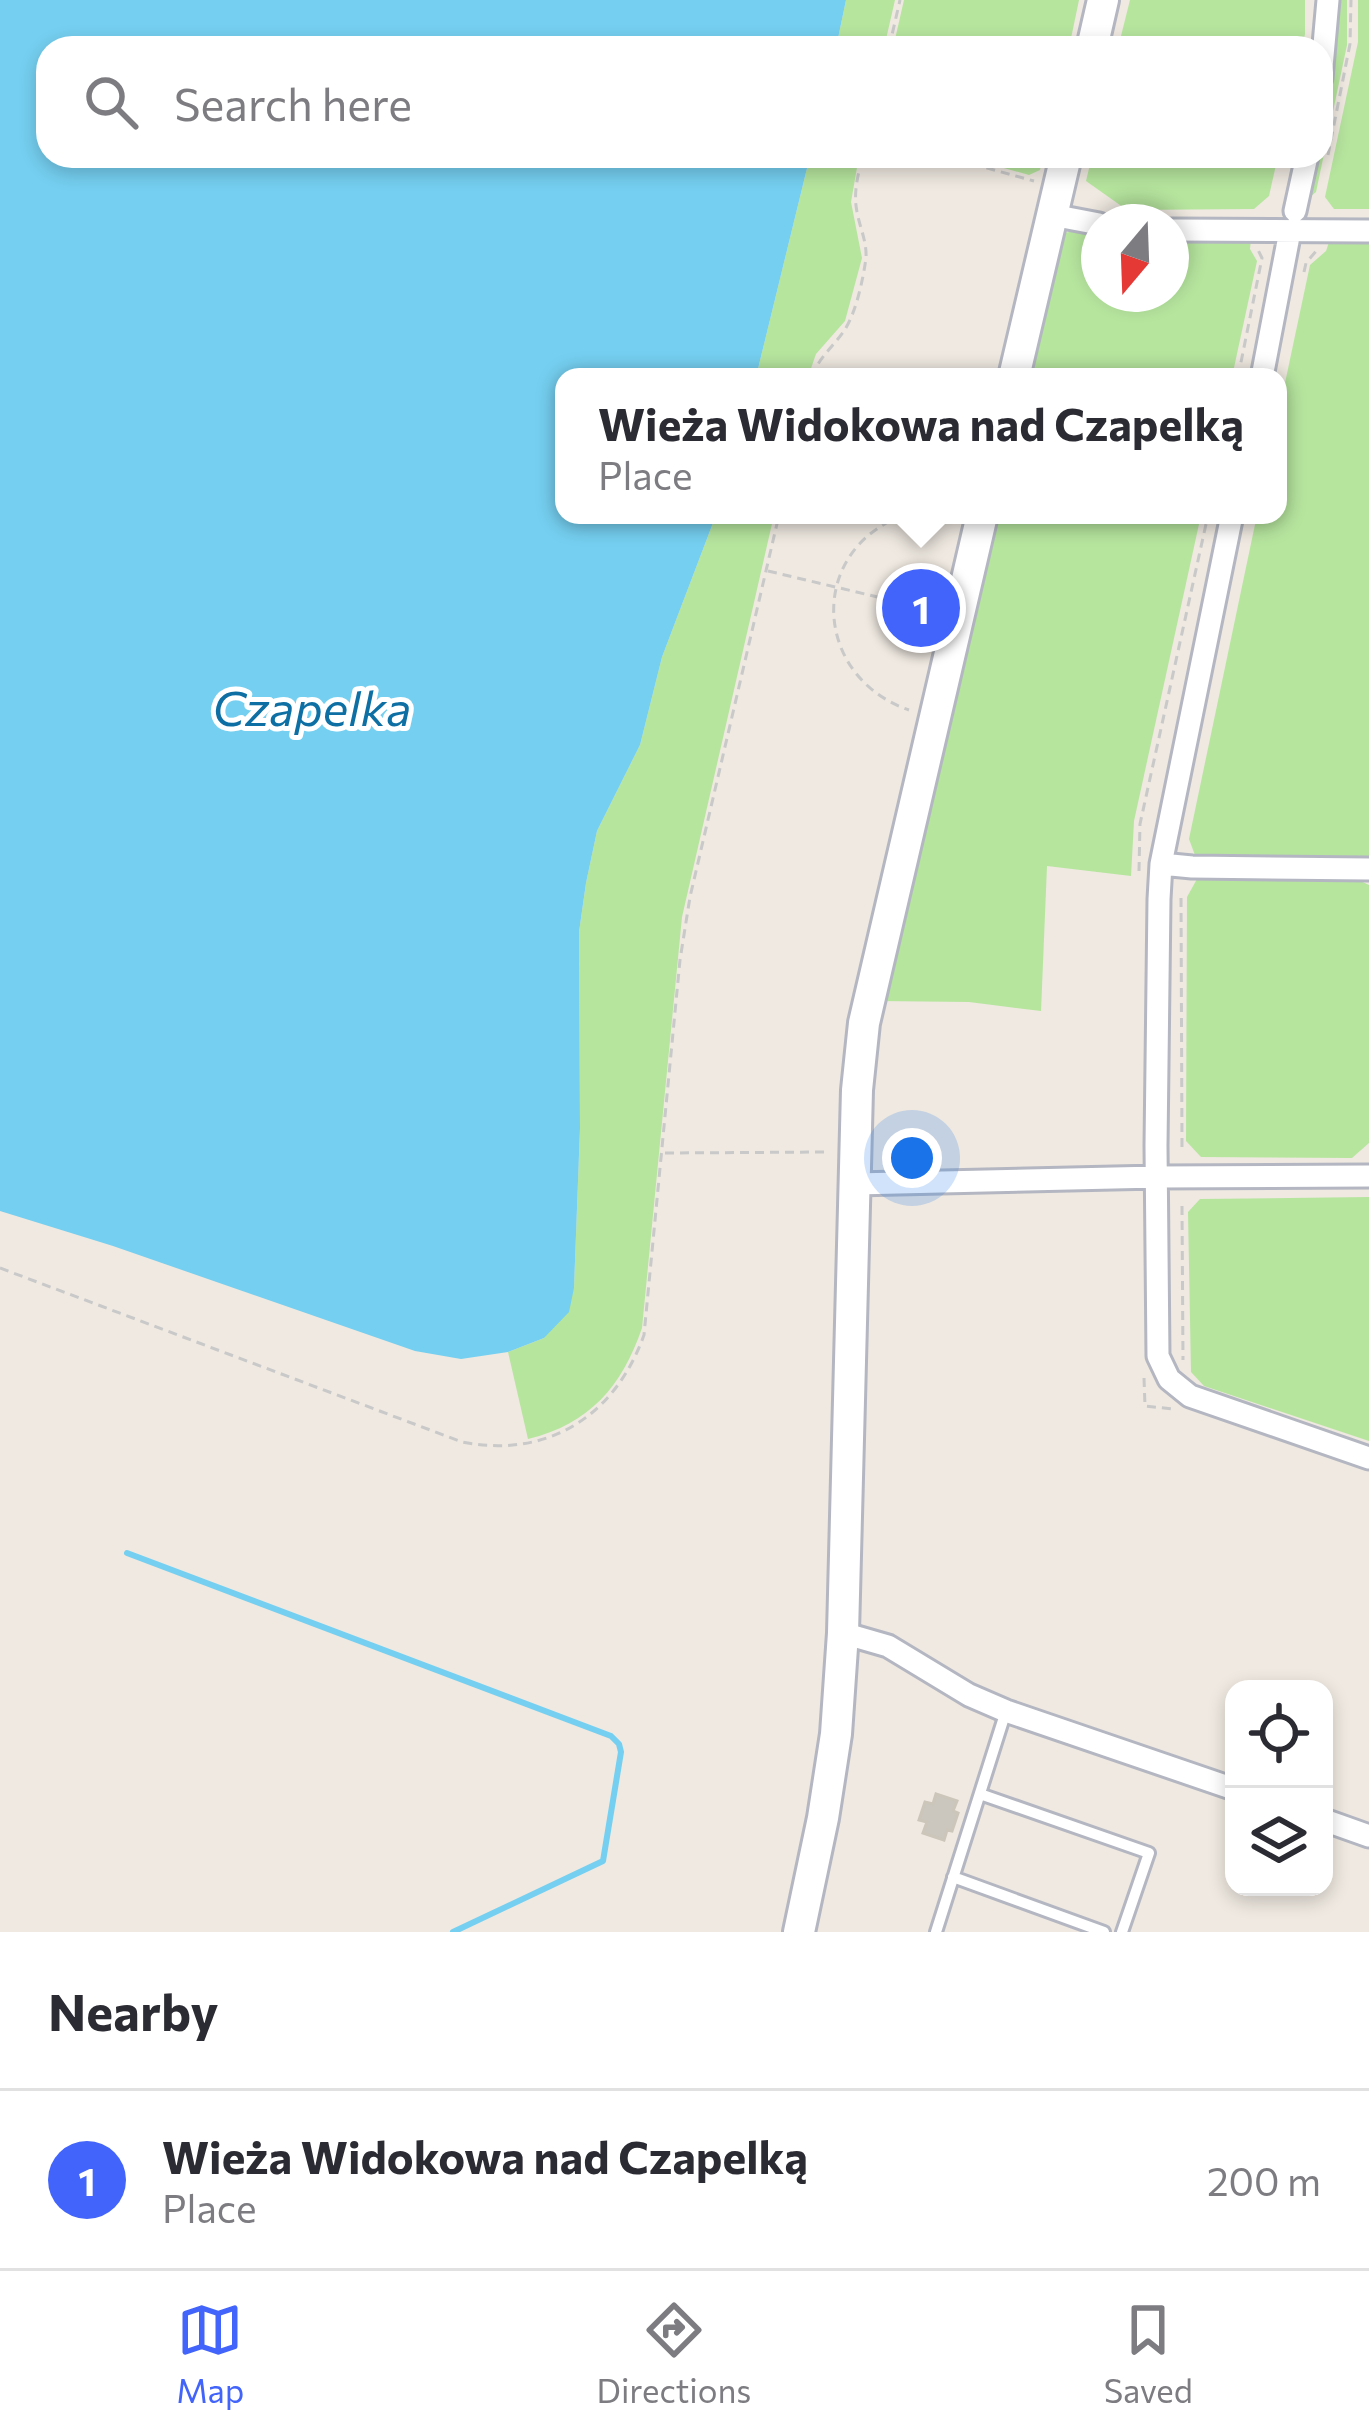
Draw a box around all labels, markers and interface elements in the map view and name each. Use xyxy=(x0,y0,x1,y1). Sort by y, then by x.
search box xyxy=(36,36,1333,168)
icon: search xyxy=(78,69,144,135)
text: Search here xyxy=(174,75,412,130)
north arrow xyxy=(1081,204,1189,312)
popup xyxy=(555,368,1287,524)
text: Wieża Widokowa nad Czapelką xyxy=(598,395,1244,450)
text: Place xyxy=(598,450,693,498)
pin: 1 xyxy=(882,563,960,653)
water label: Czapelka xyxy=(213,677,411,736)
your location xyxy=(882,1128,942,1188)
map controls xyxy=(1225,1680,1333,1896)
button: locate xyxy=(1225,1680,1333,1788)
button: layers xyxy=(1225,1788,1333,1896)
text: Nearby xyxy=(48,1979,218,2042)
text: Wieża Widokowa nad Czapelką xyxy=(162,2128,808,2183)
text: 1 xyxy=(78,2156,96,2204)
text: 200 m xyxy=(1207,2156,1321,2204)
text: Place xyxy=(162,2183,257,2231)
tab: Map xyxy=(176,2297,244,2410)
tab: Directions xyxy=(597,2297,751,2410)
tab: Saved xyxy=(1104,2297,1193,2410)

